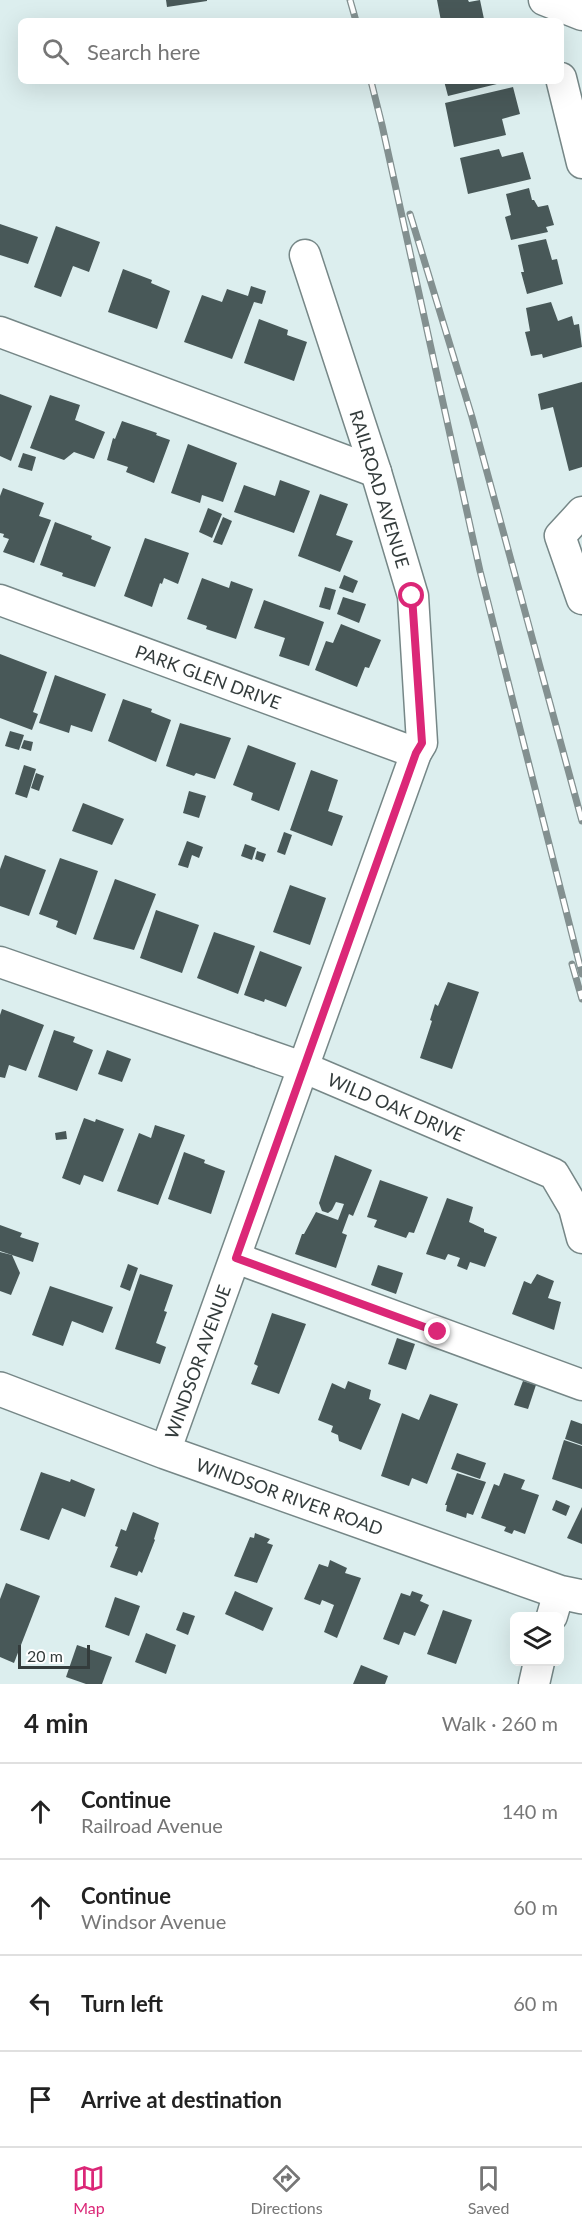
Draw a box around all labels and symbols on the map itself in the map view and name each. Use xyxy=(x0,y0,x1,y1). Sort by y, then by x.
street label: RAILROAD AVENUE xyxy=(346,407,414,571)
route start xyxy=(398,582,424,608)
street label: PARK GLEN DRIVE xyxy=(132,640,284,713)
street label: WILD OAK DRIVE xyxy=(324,1068,468,1146)
street label: WINDSOR AVENUE xyxy=(160,1282,235,1442)
route end xyxy=(424,1318,450,1344)
street label: WINDSOR RIVER ROAD xyxy=(193,1453,386,1540)
scale bar xyxy=(18,1642,90,1670)

